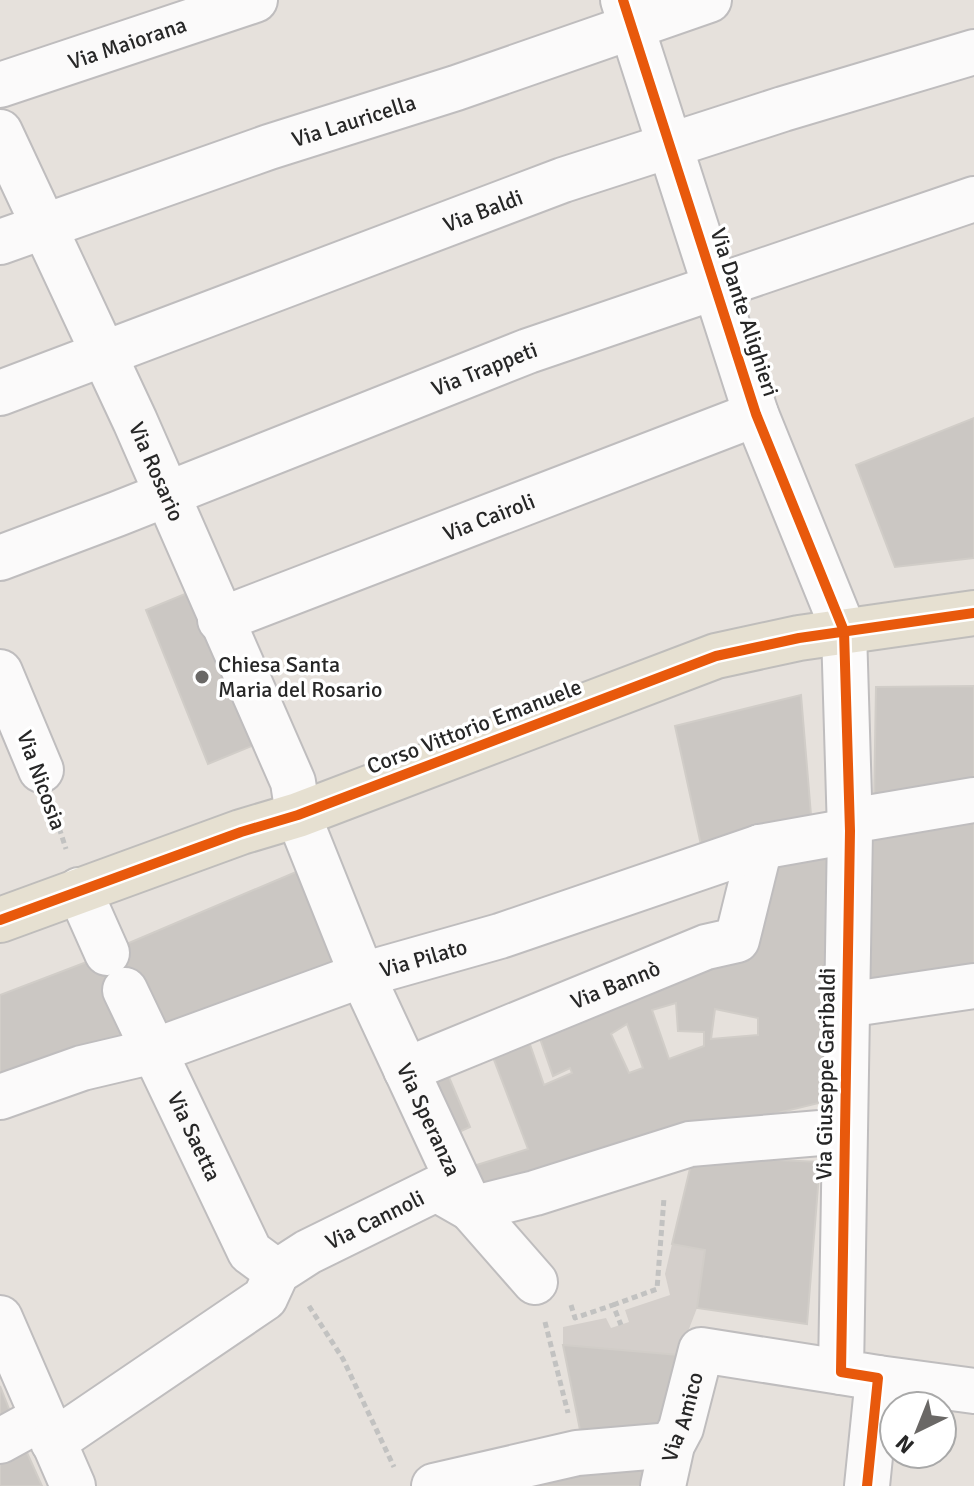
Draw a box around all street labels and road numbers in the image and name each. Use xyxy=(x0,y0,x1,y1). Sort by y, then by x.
street label: Via Maiorana xyxy=(65,11,190,75)
street label: Via Lauricella xyxy=(288,89,419,153)
street label: Via Baldi xyxy=(439,184,526,238)
street label: Via Dante Alighieri xyxy=(705,224,785,400)
street label: Via Trappeti xyxy=(427,336,541,402)
street label: Via Rosario xyxy=(123,418,190,525)
street label: Via Cairoli xyxy=(439,487,539,547)
street label: Corso Vittorio Emanuele xyxy=(363,673,585,780)
street label: Via Nicosia xyxy=(11,727,72,834)
street label: Via Pilato xyxy=(377,933,470,983)
street label: Via Bannò xyxy=(566,954,664,1015)
street label: Via Giuseppe Garibaldi xyxy=(810,967,841,1181)
street label: Via Speranza xyxy=(391,1059,467,1180)
street label: Via Saetta xyxy=(162,1088,227,1185)
street label: Via Cannoli xyxy=(321,1184,429,1255)
street label: Via Amico xyxy=(656,1369,709,1464)

